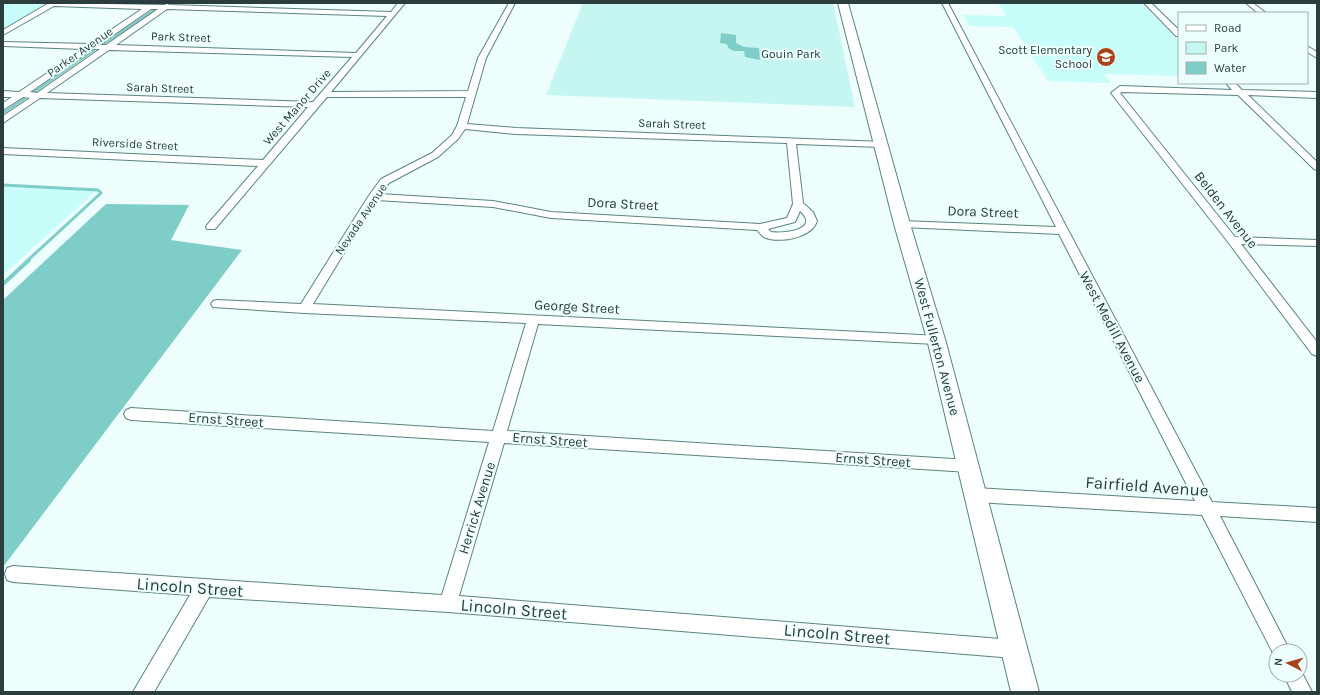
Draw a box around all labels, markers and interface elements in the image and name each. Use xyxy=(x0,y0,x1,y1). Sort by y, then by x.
legend xyxy=(1178,12,1308,84)
text: Road xyxy=(1214,21,1242,35)
street label: Parker Avenue xyxy=(44,24,116,80)
street label: Park Street xyxy=(151,29,212,45)
text: Park xyxy=(1214,41,1239,55)
place label: Scott Elementary School xyxy=(998,43,1092,71)
school or university icon: Scott Elementary School xyxy=(1095,46,1117,68)
park label: Gouin Park xyxy=(761,47,821,61)
text: Water xyxy=(1214,61,1247,75)
street label: West Manor Drive xyxy=(260,66,334,148)
street label: Sarah Street xyxy=(126,80,195,96)
street label: Sarah Street xyxy=(638,116,707,132)
street label: Riverside Street xyxy=(91,135,179,153)
street label: Belden Avenue xyxy=(1191,168,1261,252)
street label: Nevada Avenue xyxy=(332,181,390,257)
street label: Dora Street xyxy=(587,194,659,214)
street label: Dora Street xyxy=(947,202,1019,222)
street label: West Medill Avenue xyxy=(1075,268,1149,386)
street label: West Fullerton Avenue xyxy=(910,276,964,418)
street label: George Street xyxy=(534,296,620,318)
street label: Ernst Street xyxy=(188,409,264,431)
street label: Ernst Street xyxy=(512,429,588,451)
street label: Ernst Street xyxy=(835,449,911,471)
street label: Herrick Avenue xyxy=(455,460,499,556)
street label: Fairfield Avenue xyxy=(1085,472,1209,500)
street label: Lincoln Street xyxy=(136,573,244,601)
street label: Lincoln Street xyxy=(460,594,568,624)
street label: Lincoln Street xyxy=(783,619,891,649)
north arrow xyxy=(1268,643,1308,683)
text: N xyxy=(1272,657,1285,667)

